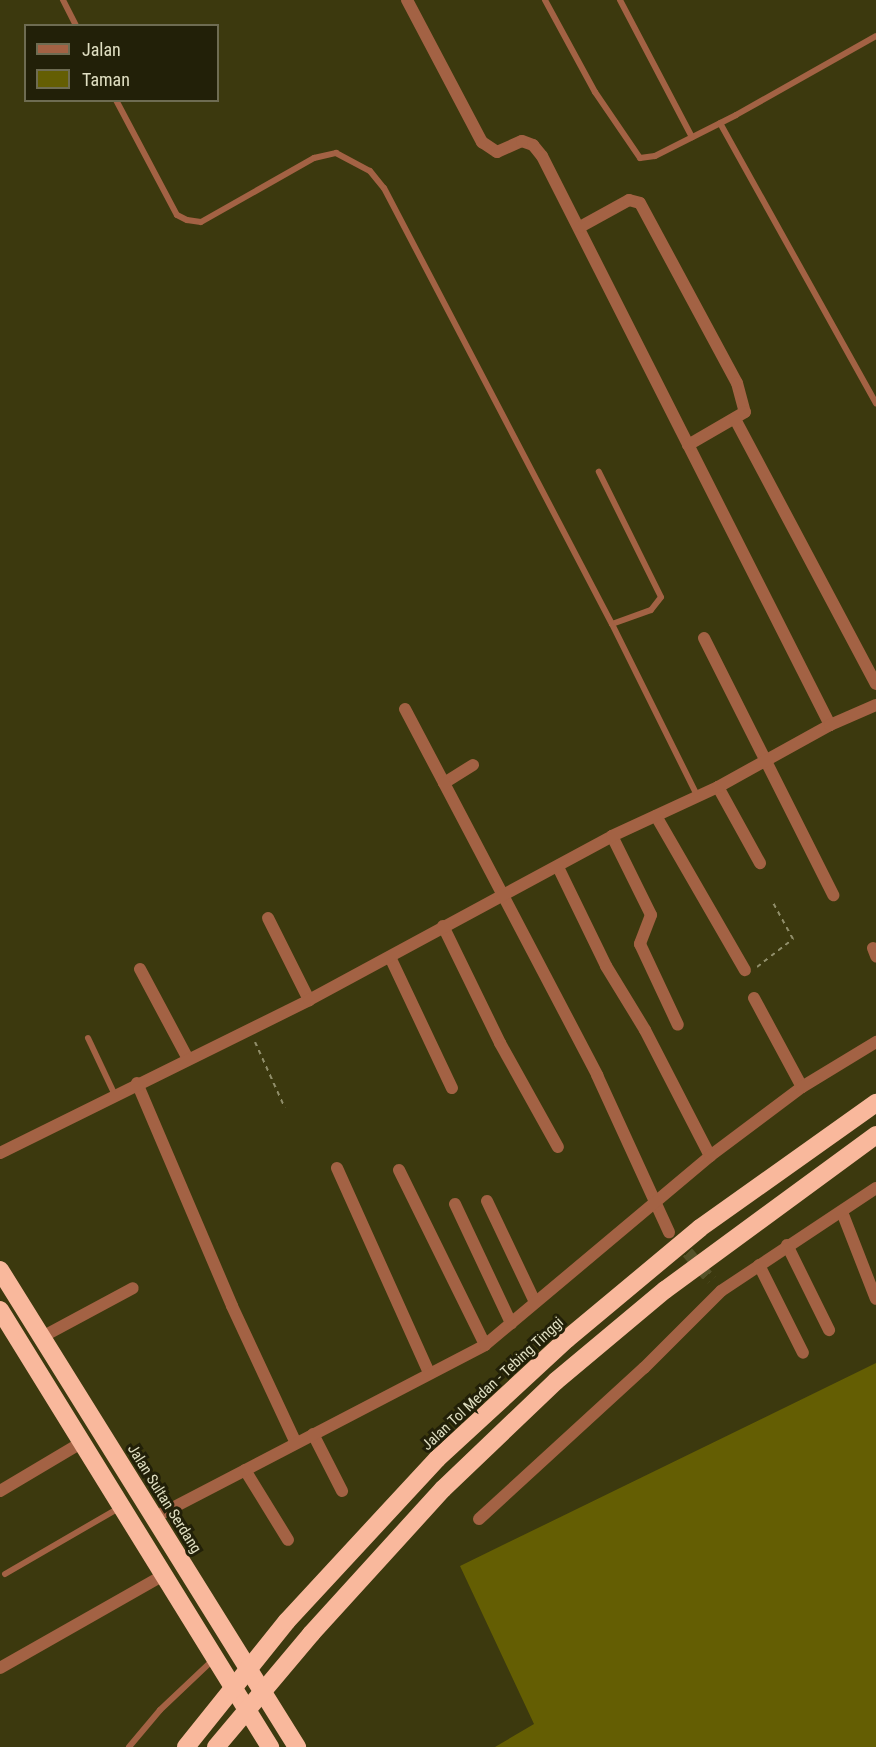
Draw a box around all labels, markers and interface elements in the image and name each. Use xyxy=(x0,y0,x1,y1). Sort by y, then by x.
legend xyxy=(24,24,219,102)
text: Jalan xyxy=(82,39,121,60)
text: Taman xyxy=(82,69,130,90)
street label: Jalan Tol Medan - Tebing Tinggi xyxy=(418,1313,568,1455)
street label: Jalan Sultan Serdang xyxy=(123,1441,205,1557)

